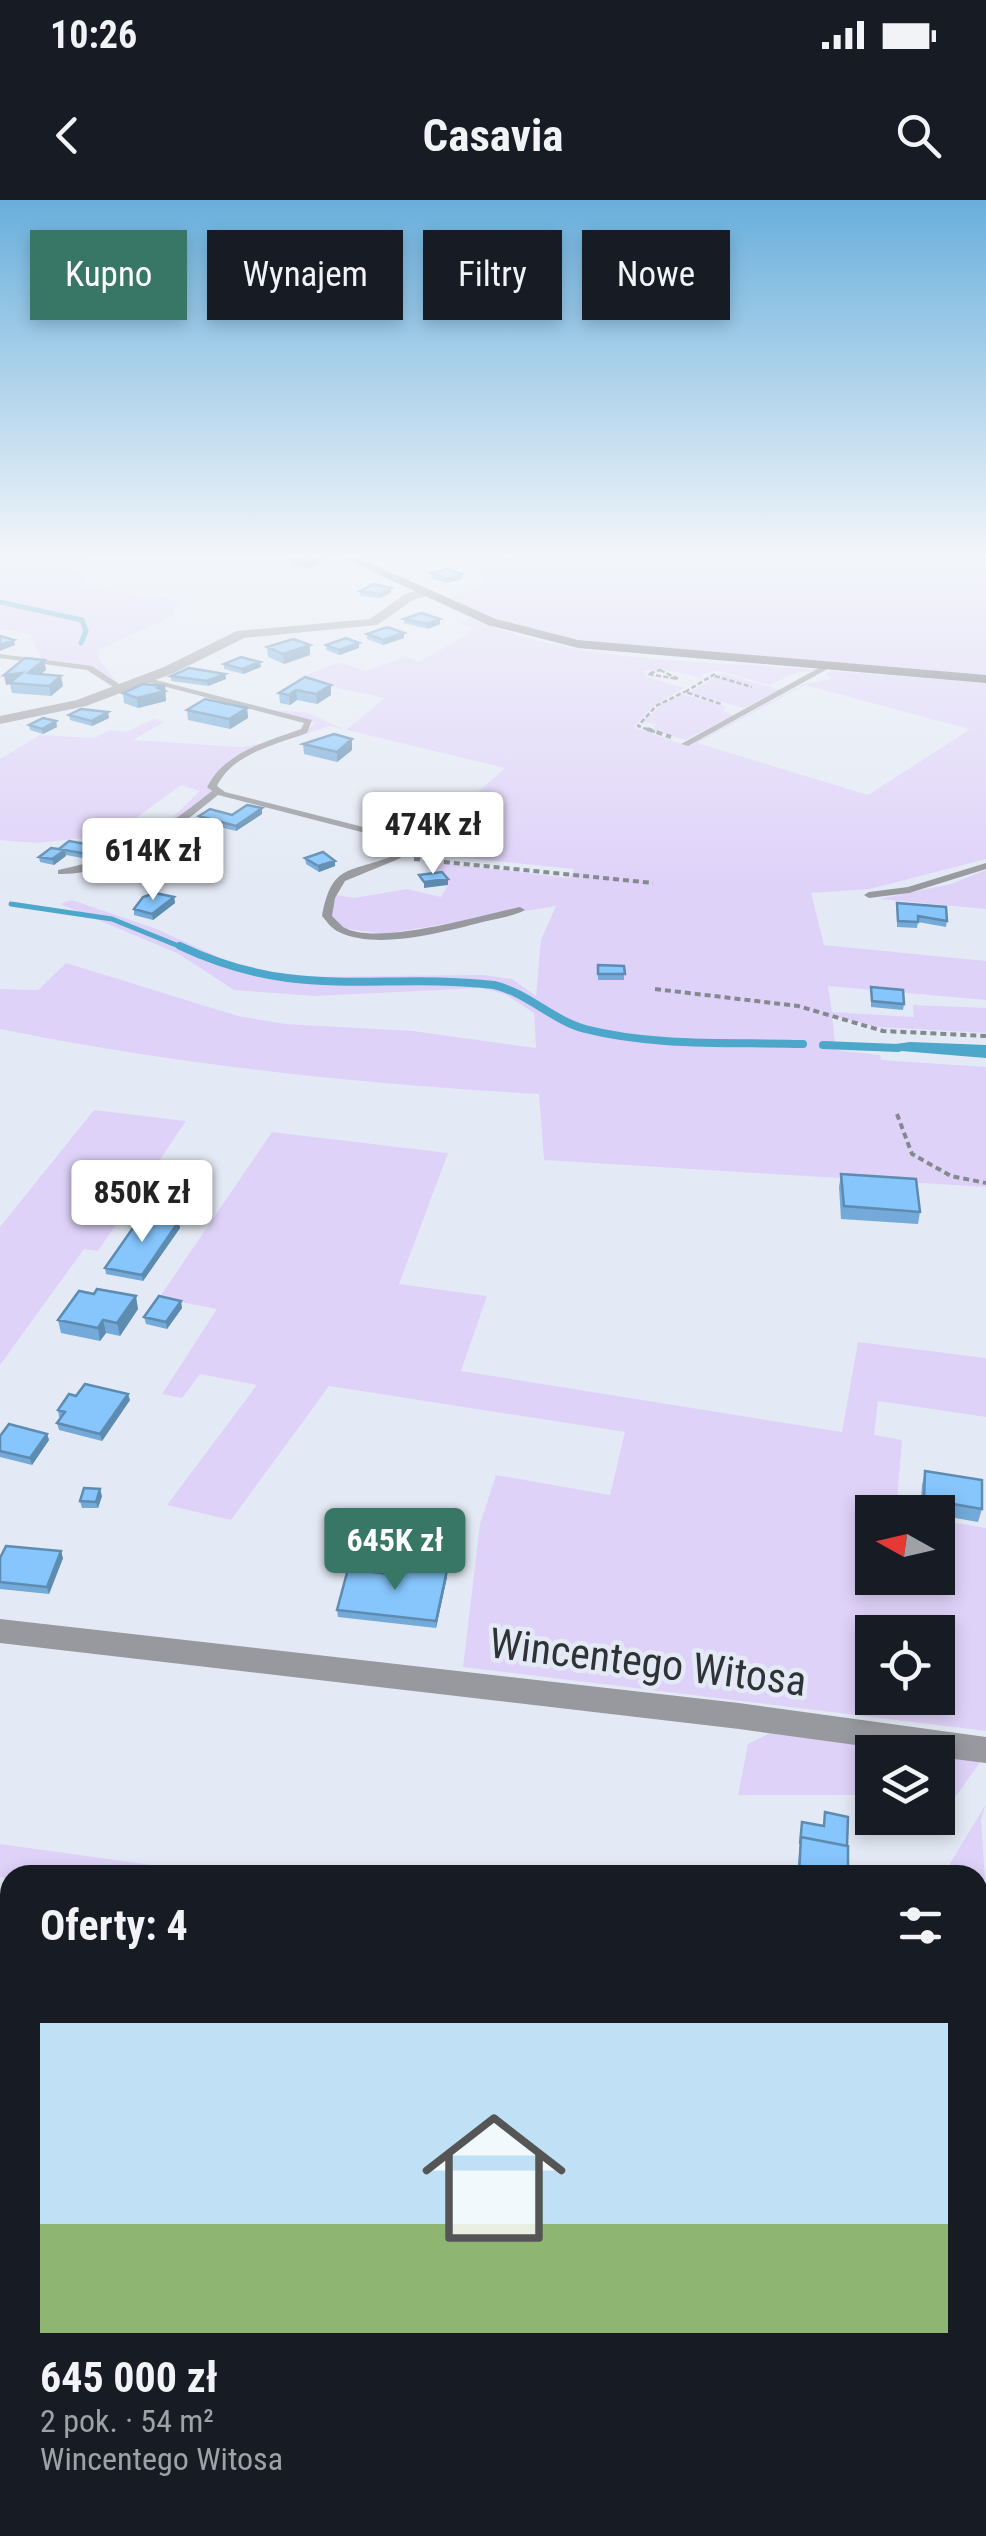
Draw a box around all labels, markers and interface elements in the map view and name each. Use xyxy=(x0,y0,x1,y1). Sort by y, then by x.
text: 10:26 xyxy=(50,13,137,57)
icon: back xyxy=(40,108,95,163)
icon: search xyxy=(891,108,946,163)
text: Casavia xyxy=(423,109,563,162)
chip: Kupno xyxy=(30,230,187,320)
chip: Wynajem xyxy=(207,230,403,320)
chip: Filtry xyxy=(423,230,562,320)
chip: Nowe xyxy=(582,230,730,320)
pin: 474K zł xyxy=(341,792,525,877)
text: 474K zł xyxy=(384,805,482,843)
pin: 614K zł xyxy=(61,818,245,903)
text: 614K zł xyxy=(104,831,202,869)
pin: 850K zł xyxy=(50,1160,234,1245)
text: 850K zł xyxy=(93,1173,191,1211)
north arrow xyxy=(855,1495,955,1595)
map controls xyxy=(855,1495,955,1835)
pin: 645K zł xyxy=(303,1508,487,1593)
text: 645K zł xyxy=(346,1521,444,1559)
button: locate xyxy=(855,1615,955,1715)
street label: Wincentego Witosa xyxy=(487,1618,809,1706)
button: layers xyxy=(855,1735,955,1835)
icon: filters xyxy=(893,1898,948,1953)
text: Oferty: 4 xyxy=(40,1901,188,1950)
icon: home xyxy=(404,2088,584,2268)
text: 645 000 zł xyxy=(40,2353,218,2402)
text: 2 pok. · 54 m² xyxy=(40,2402,214,2440)
text: Wincentego Witosa xyxy=(40,2440,283,2478)

